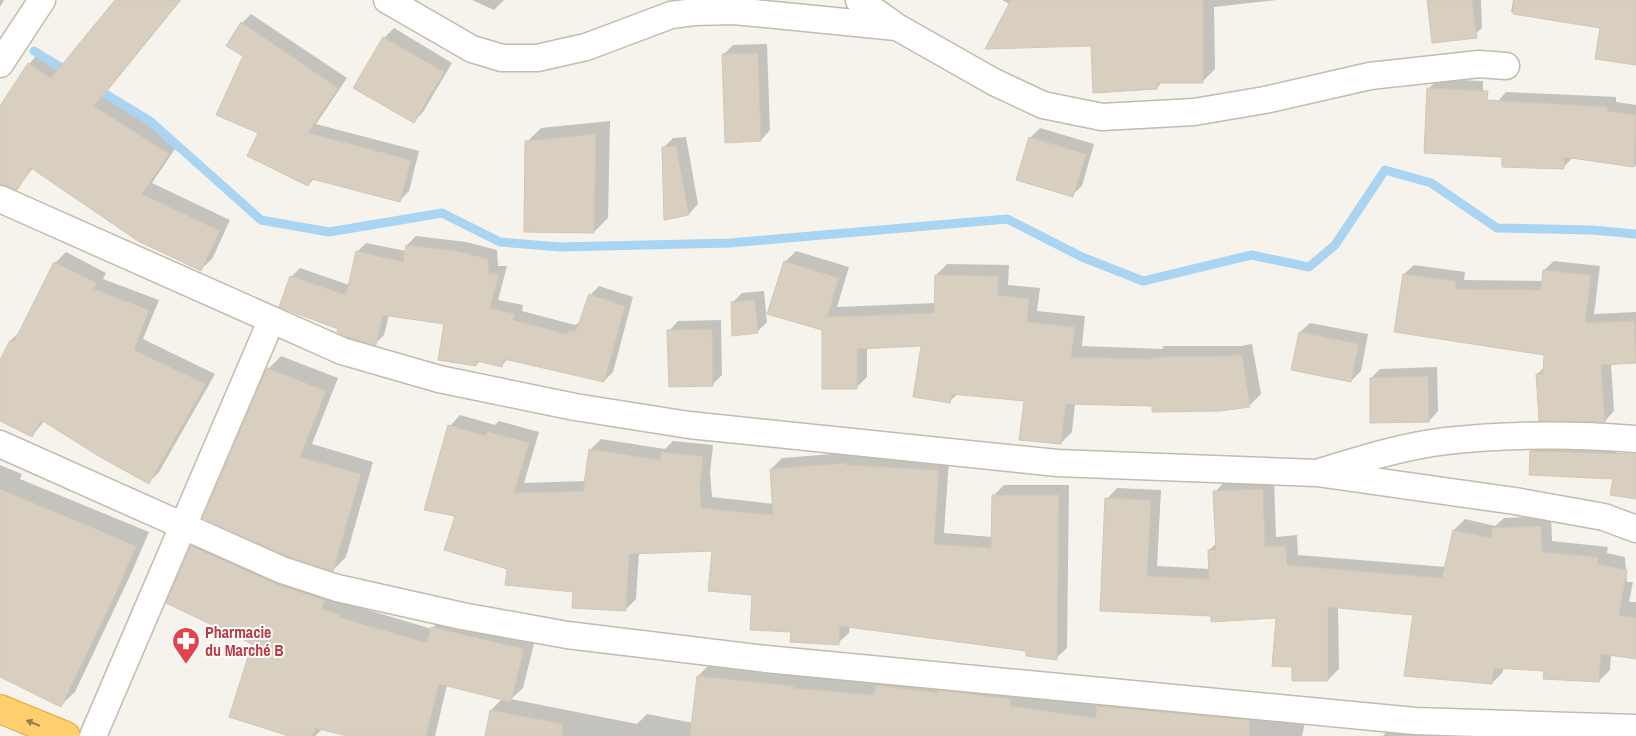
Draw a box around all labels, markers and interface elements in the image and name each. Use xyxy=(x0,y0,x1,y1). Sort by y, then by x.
place label: Pharmacie du Marché B xyxy=(205,621,284,661)
pharmacy icon: Pharmacie du Marché B xyxy=(171,626,201,665)
one-way arrow xyxy=(26,718,40,726)

